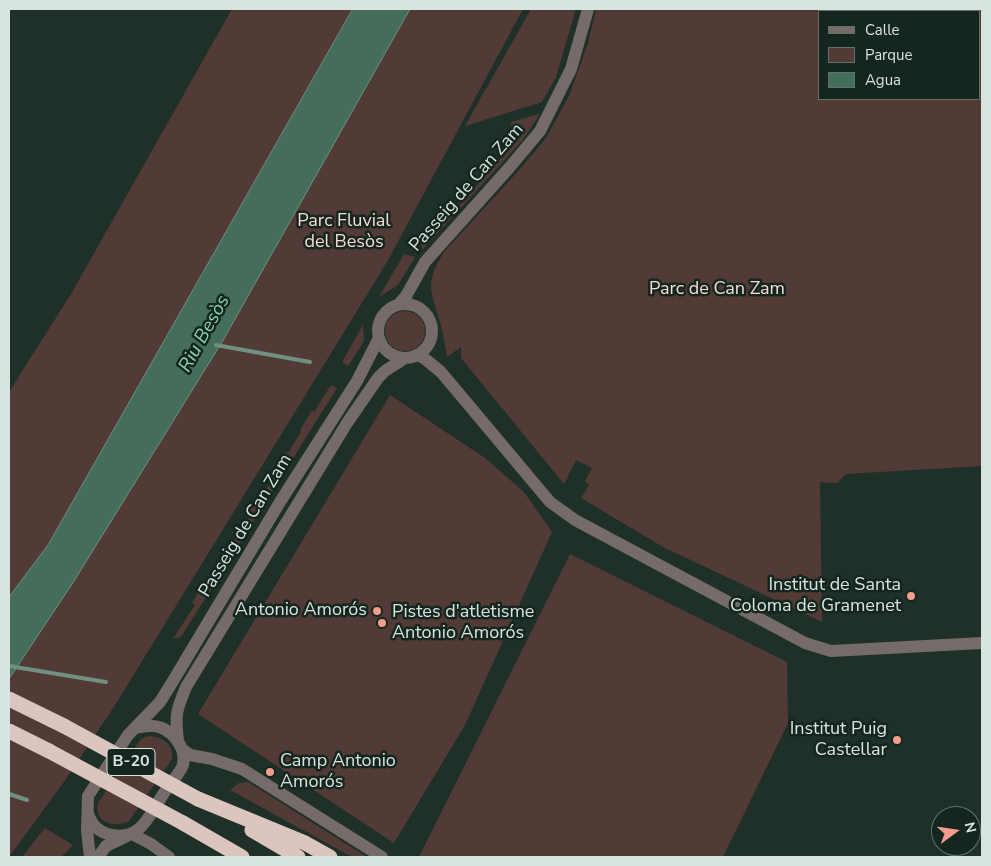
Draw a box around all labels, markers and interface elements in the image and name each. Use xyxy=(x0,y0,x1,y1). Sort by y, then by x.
legend xyxy=(818,10,981,100)
text: Calle xyxy=(865,20,900,40)
text: Parque xyxy=(865,45,913,65)
text: Agua xyxy=(865,70,901,90)
street label: Passeig de Can Zam xyxy=(405,119,529,257)
park label: Parc Fluvial del Besòs xyxy=(297,211,391,253)
park label: Parc de Can Zam xyxy=(649,279,785,301)
water label: Riu Besòs xyxy=(175,292,235,376)
street label: Passeig de Can Zam xyxy=(195,451,297,601)
place label: Institut de Santa Coloma de Gramenet xyxy=(730,575,901,618)
marker: Institut de Santa Coloma de Gramenet xyxy=(905,590,917,602)
place label: Antonio Amorós xyxy=(235,600,367,622)
place label: Pistes d'atletisme Antonio Amorós xyxy=(392,602,534,644)
marker: Antonio Amorós xyxy=(371,605,383,617)
marker: Pistes d'atletisme Antonio Amorós xyxy=(376,617,388,629)
place label: Institut Puig Castellar xyxy=(790,719,887,762)
marker: Institut Puig Castellar xyxy=(891,734,903,746)
road number: B-20 xyxy=(107,749,155,776)
place label: Camp Antonio Amorós xyxy=(280,751,396,794)
marker: Camp Antonio Amorós xyxy=(264,766,276,778)
north arrow xyxy=(931,806,981,856)
text: N xyxy=(960,820,981,835)

